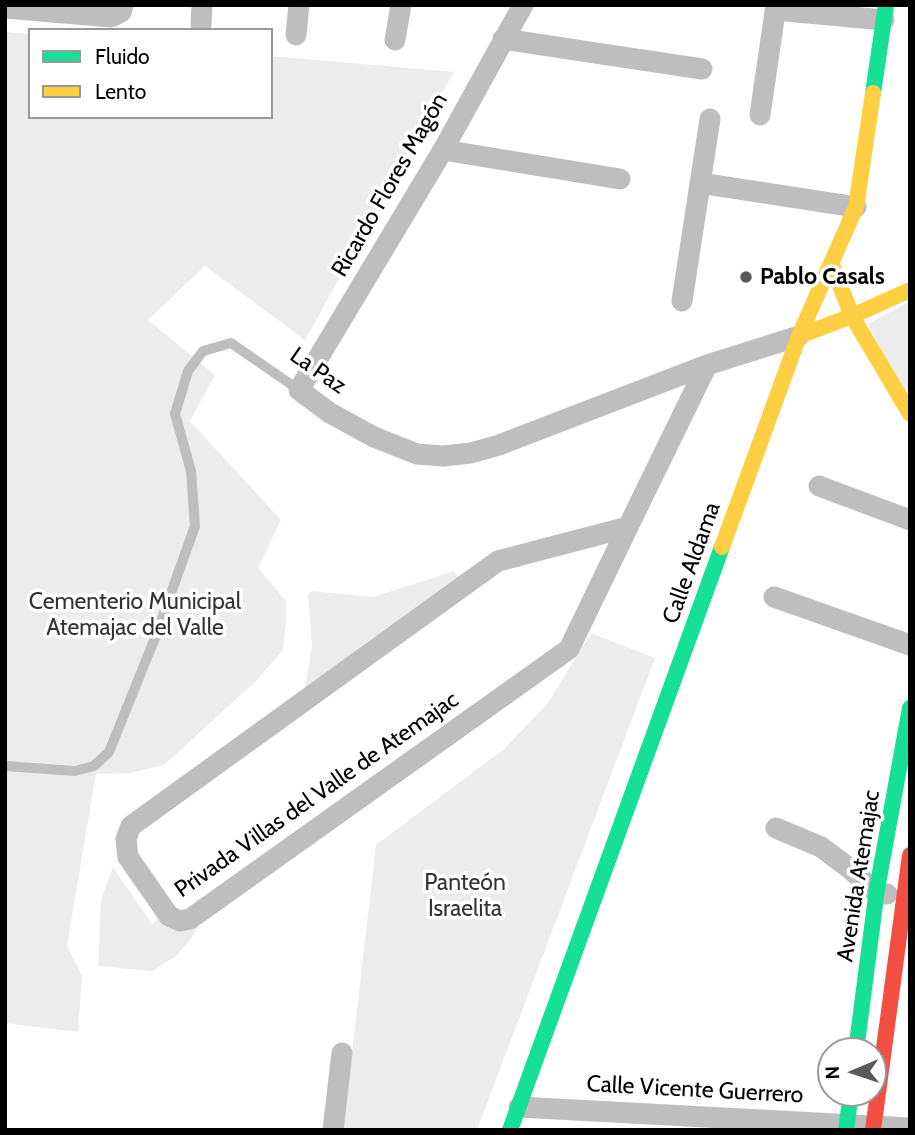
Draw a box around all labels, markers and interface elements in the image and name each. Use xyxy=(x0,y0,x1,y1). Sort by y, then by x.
legend xyxy=(28,28,273,119)
text: Fluido xyxy=(95,44,150,69)
text: Lento xyxy=(95,79,146,104)
street label: Ricardo Flores Magón xyxy=(326,88,454,282)
place label: Pablo Casals xyxy=(760,263,885,291)
marker: Pablo Casals xyxy=(738,269,754,285)
street label: La Paz xyxy=(285,342,351,400)
street label: Calle Aldama xyxy=(657,498,727,628)
park label: Cementerio Municipal Atemajac del Valle xyxy=(29,588,241,642)
street label: Privada Villas del Valle de Atemajac xyxy=(170,686,464,904)
street label: Avenida Atemajac xyxy=(832,788,886,964)
park label: Panteón Israelita xyxy=(424,869,506,923)
north arrow xyxy=(817,1037,887,1107)
text: N xyxy=(821,1066,844,1080)
street label: Calle Vicente Guerrero xyxy=(586,1071,804,1109)

